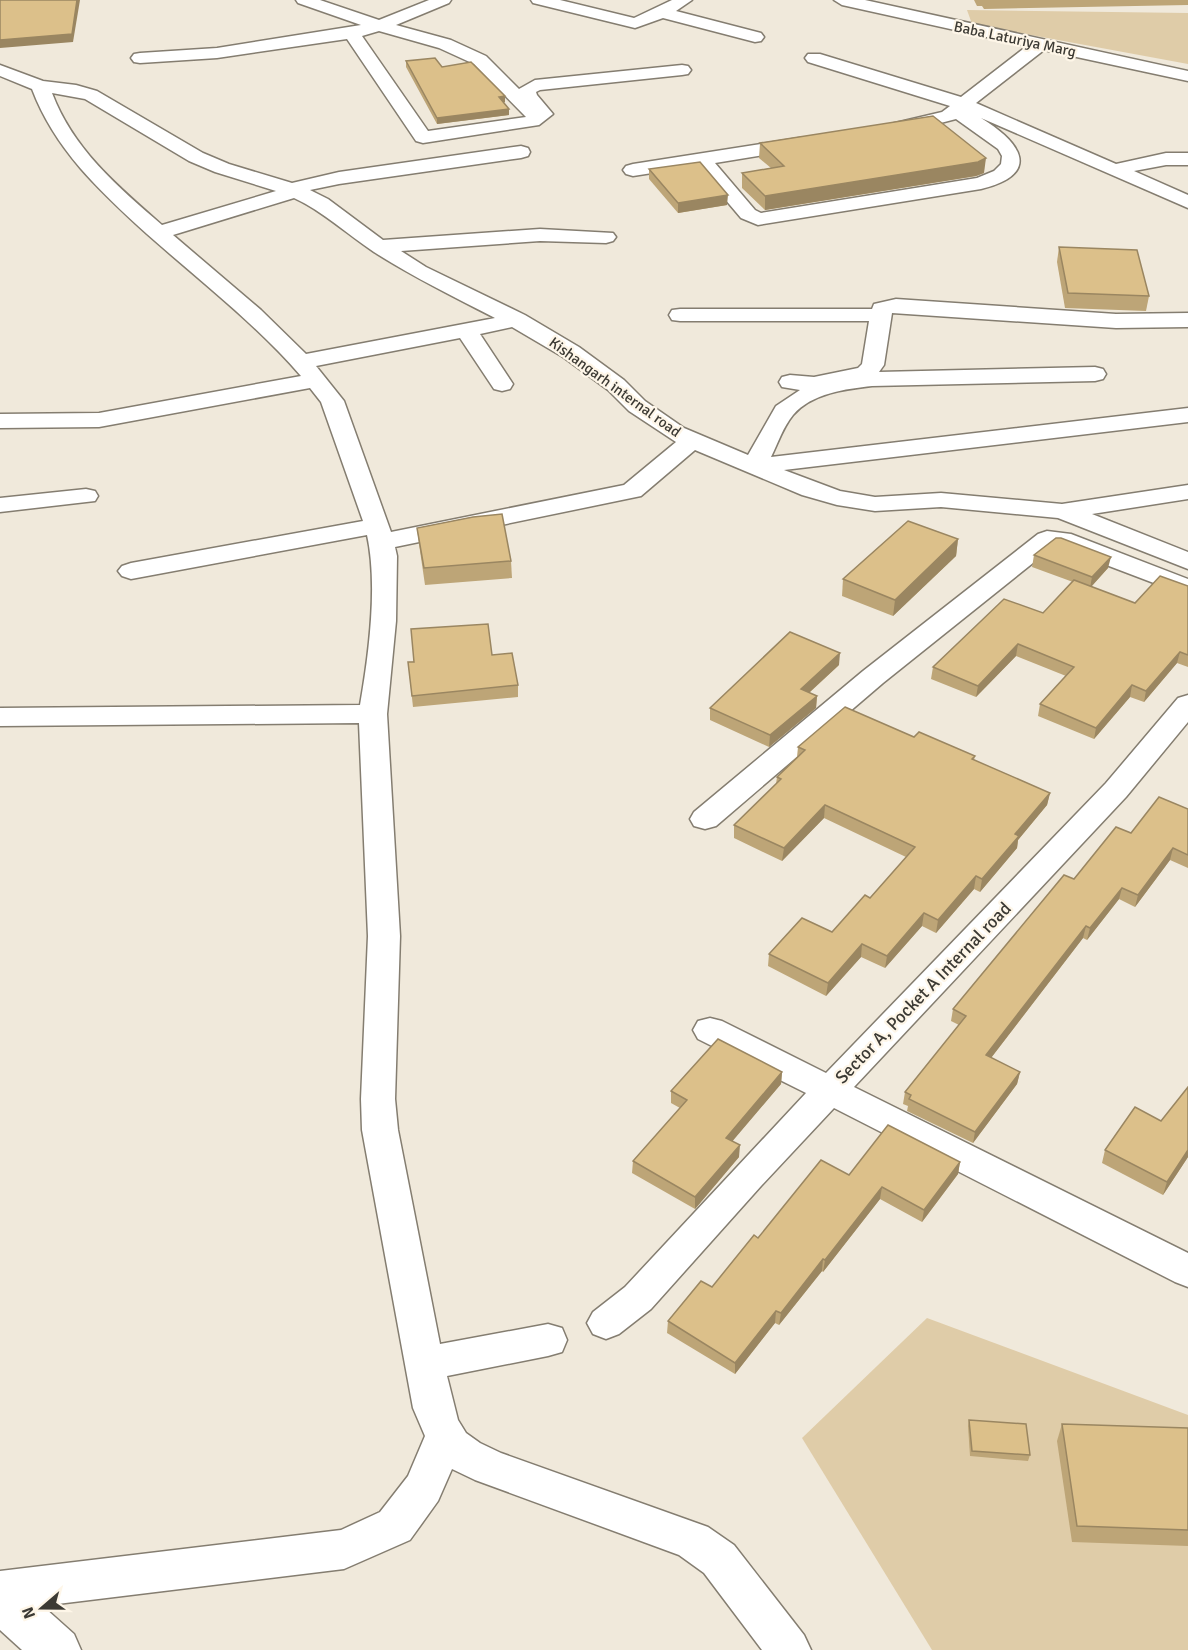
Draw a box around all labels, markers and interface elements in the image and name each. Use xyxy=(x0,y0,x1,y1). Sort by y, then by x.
street label: Baba Laturiya Marg xyxy=(952,17,1078,61)
street label: Kishangarh internal road xyxy=(546,333,684,441)
street label: Sector A, Pocket A Internal road xyxy=(830,898,1016,1088)
north arrow xyxy=(12,1578,72,1638)
text: N xyxy=(18,1604,40,1621)

